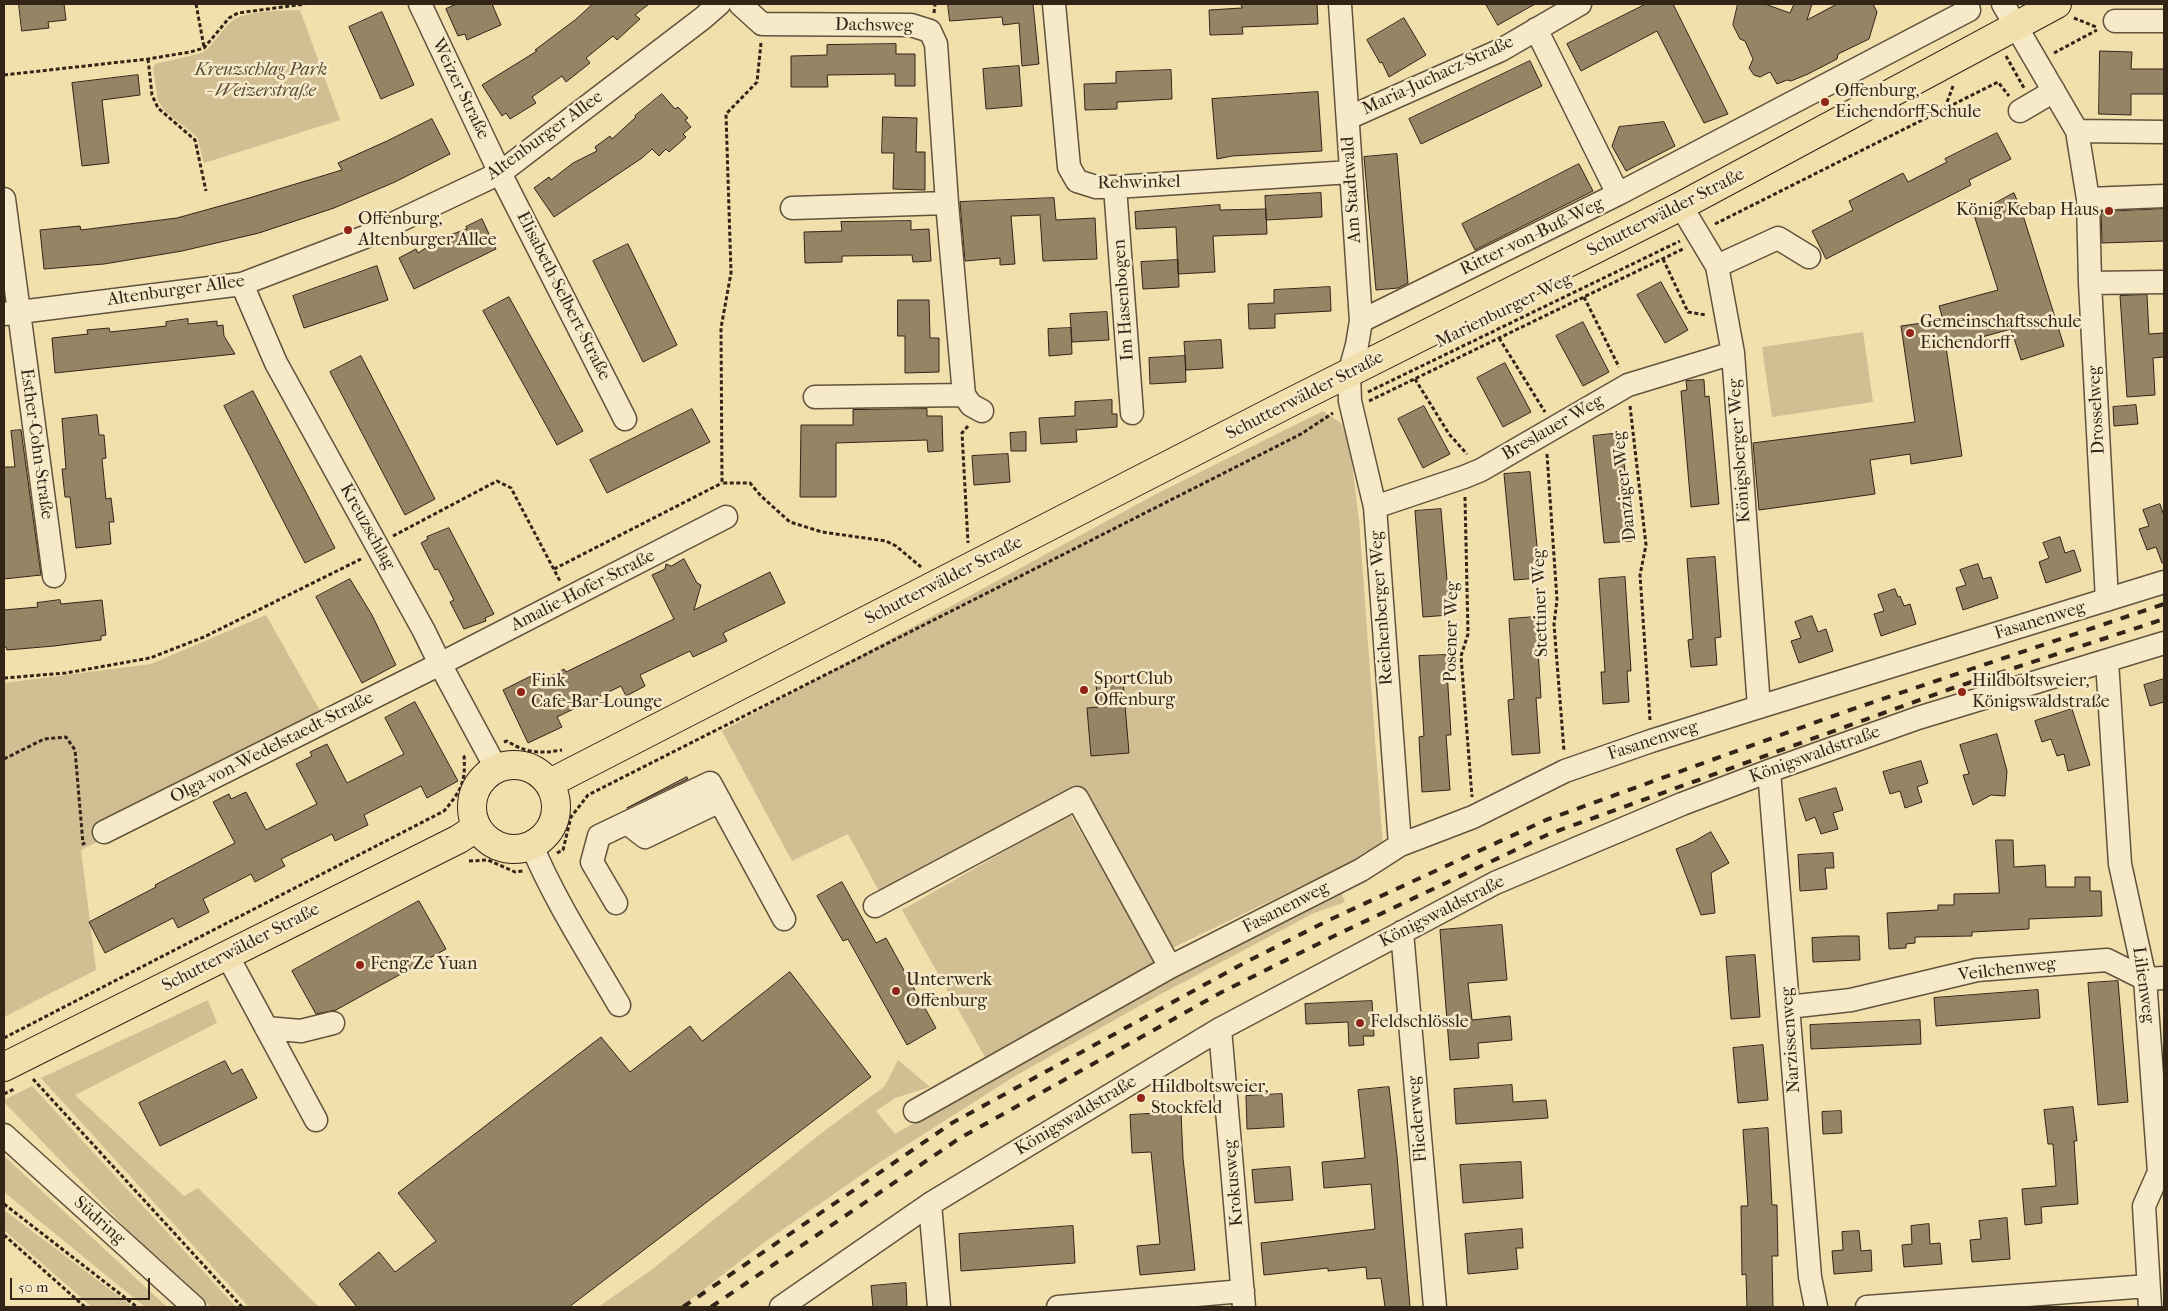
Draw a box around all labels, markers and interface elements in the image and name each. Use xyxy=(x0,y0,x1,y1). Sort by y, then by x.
street label: Dachsweg xyxy=(835,15,913,37)
street label: Maria-Juchacz-Straße xyxy=(1359,31,1517,121)
street label: Weizer Straße xyxy=(426,35,494,143)
park label: Kreuzschlag Park - Weizerstraße xyxy=(195,60,327,102)
place label: Offenburg, Eichendorff-Schule xyxy=(1835,81,1981,124)
street label: Altenburger Allee xyxy=(483,87,607,185)
marker: Offenburg, Eichendorff-Schule xyxy=(1819,96,1831,108)
street label: Am Stadtwald xyxy=(1337,136,1367,244)
street label: Schutterwälder Straße xyxy=(1584,164,1748,262)
street label: Rehwinkel xyxy=(1097,171,1181,195)
street label: Ritter-von-Buß-Weg xyxy=(1457,193,1607,281)
place label: König Kebap Haus xyxy=(1956,200,2099,222)
marker: König Kebap Haus xyxy=(2103,205,2115,217)
street label: Elisabeth-Selbert-Straße xyxy=(511,208,615,384)
place label: Offenburg, Altenburger Allee xyxy=(358,209,497,252)
marker: Offenburg, Altenburger Allee xyxy=(342,224,354,236)
street label: Im Hasenbogen xyxy=(1109,238,1139,362)
street label: Marienburger Weg xyxy=(1432,269,1576,353)
street label: Altenburger Allee xyxy=(106,271,246,311)
place label: Gemeinschaftsschule Eichendorff xyxy=(1920,312,2081,354)
marker: Gemeinschaftsschule Eichendorff xyxy=(1904,327,1916,339)
street label: Schutterwälder Straße xyxy=(1223,347,1387,445)
street label: Drosselweg xyxy=(2084,365,2110,455)
street label: Esther-Cohn-Straße xyxy=(15,367,57,521)
street label: Königsberger Weg xyxy=(1724,378,1756,524)
street label: Breslauer Weg xyxy=(1498,390,1608,466)
street label: Danziger Weg xyxy=(1608,430,1642,542)
street label: Kreuzschlag xyxy=(334,480,400,574)
street label: Reichenberger Weg xyxy=(1366,530,1398,686)
street label: Schutterwälder Straße xyxy=(862,532,1026,630)
street label: Amalie-Hofer-Straße xyxy=(507,545,659,637)
street label: Stettiner Weg xyxy=(1528,548,1554,658)
street label: Posener Weg xyxy=(1440,581,1464,683)
street label: Fasanenweg xyxy=(1992,597,2088,645)
place label: SportClub Offenburg xyxy=(1094,669,1175,712)
place label: Fink Cafe-Bar-Lounge xyxy=(531,671,662,714)
place label: Hildboltsweier, Königswaldstraße xyxy=(1972,671,2110,714)
marker: SportClub Offenburg xyxy=(1078,684,1090,696)
marker: Fink Cafe-Bar-Lounge xyxy=(515,686,527,698)
marker: Hildboltsweier, Königswaldstraße xyxy=(1956,686,1968,698)
street label: Olga-von-Wedelstaedt-Straße xyxy=(167,687,377,809)
street label: Fasanenweg xyxy=(1605,716,1701,766)
street label: Königswaldstraße xyxy=(1747,721,1883,789)
street label: Königswaldstraße xyxy=(1376,871,1508,953)
street label: Fasanenweg xyxy=(1239,877,1333,939)
street label: Schutterwälder Straße xyxy=(159,899,323,997)
street label: Lilienweg xyxy=(2127,945,2159,1025)
street label: Veilchenweg xyxy=(1957,953,2057,987)
place label: Feng Ze Yuan xyxy=(370,954,477,976)
marker: Feng Ze Yuan xyxy=(354,959,366,971)
place label: Unterwerk Offenburg xyxy=(906,970,992,1012)
marker: Unterwerk Offenburg xyxy=(890,985,902,997)
street label: Narzissenweg xyxy=(1777,986,1805,1094)
place label: Feldschlössle xyxy=(1370,1012,1469,1034)
marker: Feldschlössle xyxy=(1354,1017,1366,1029)
street label: Königswaldstraße xyxy=(1011,1071,1141,1161)
street label: Fliederweg xyxy=(1403,1075,1433,1163)
place label: Hildboltsweier, Stockfeld xyxy=(1151,1077,1268,1120)
marker: Hildboltsweier, Stockfeld xyxy=(1135,1092,1147,1104)
street label: Krokusweg xyxy=(1219,1139,1249,1227)
street label: Südring xyxy=(69,1192,129,1250)
scale bar xyxy=(12,1268,152,1300)
text: 50 m xyxy=(18,1278,48,1296)

